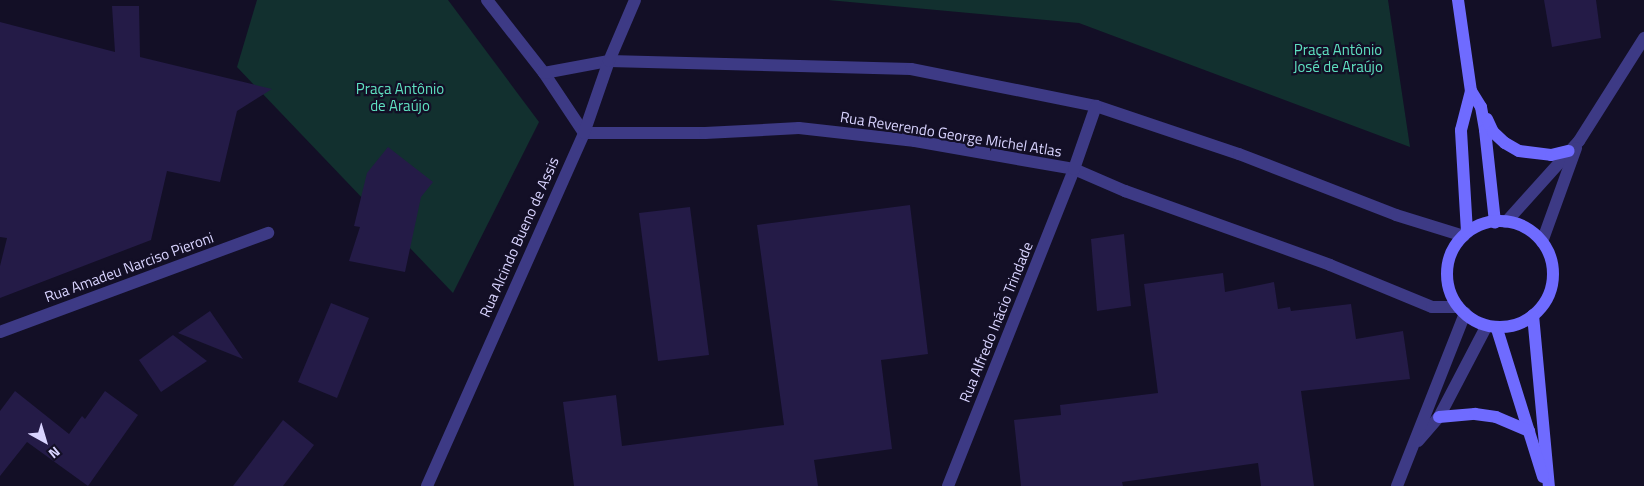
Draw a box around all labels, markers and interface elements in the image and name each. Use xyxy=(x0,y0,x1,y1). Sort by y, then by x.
park label: Praça Antônio José de Araújo xyxy=(1293,40,1383,75)
park label: Praça Antônio de Araújo xyxy=(356,79,444,114)
street label: Rua Reverendo George Michel Atlas xyxy=(839,108,1063,160)
street label: Rua Alcindo Bueno de Assis xyxy=(476,154,562,320)
street label: Rua Amadeu Narciso Pieroni xyxy=(42,228,216,306)
street label: Rua Alfredo Inácio Trindade xyxy=(956,239,1036,405)
north arrow xyxy=(20,416,70,466)
text: N xyxy=(44,442,65,464)

